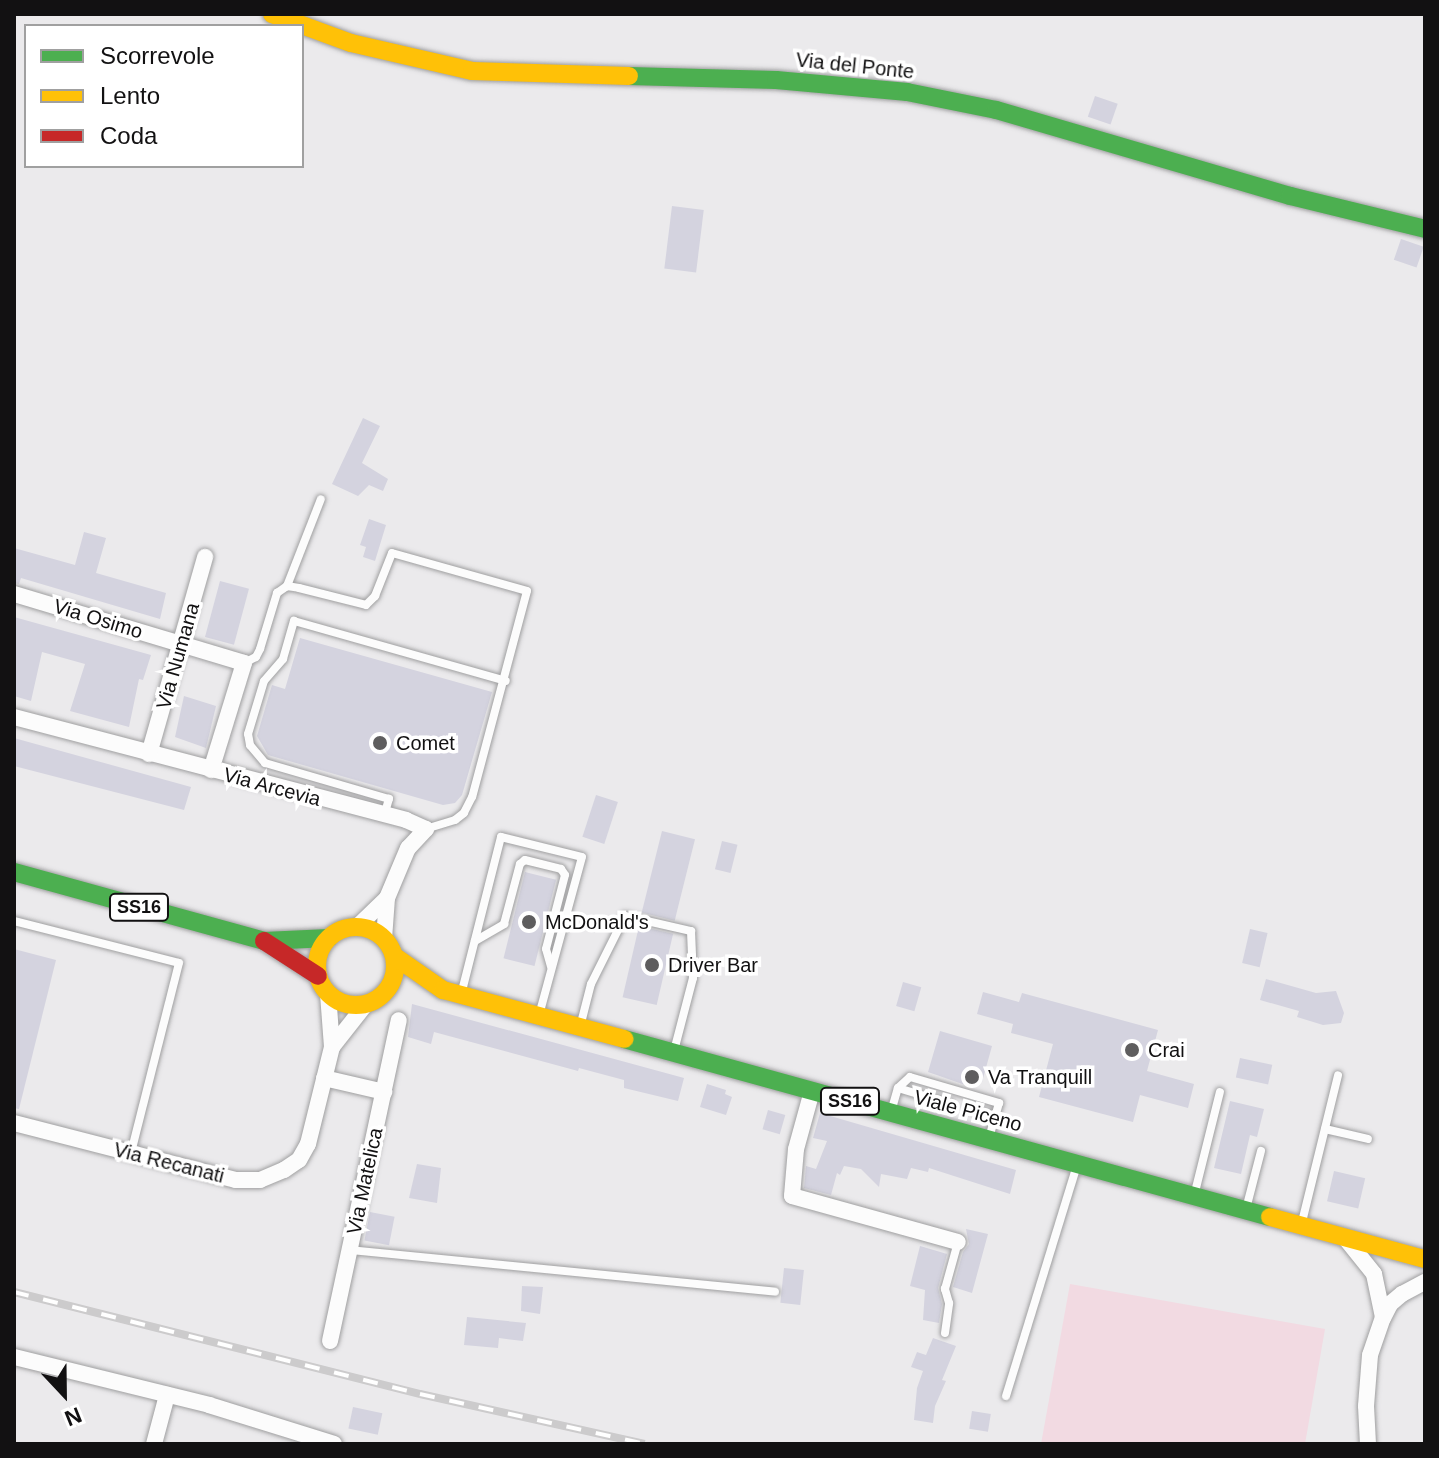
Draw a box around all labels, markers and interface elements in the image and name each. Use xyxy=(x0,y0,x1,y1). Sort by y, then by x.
legend xyxy=(24,24,304,168)
text: Scorrevole xyxy=(100,42,215,69)
street label: Via del Ponte xyxy=(795,48,915,84)
text: Lento xyxy=(100,82,160,109)
text: Coda xyxy=(100,122,157,149)
street label: Via Osimo xyxy=(51,594,145,644)
street label: Via Numana xyxy=(151,600,205,712)
place label: Comet xyxy=(396,731,455,755)
marker: Comet xyxy=(371,734,389,752)
street label: Via Arcevia xyxy=(220,762,324,812)
road number: SS16 xyxy=(107,893,171,921)
place label: McDonald's xyxy=(545,910,649,934)
marker: McDonald's xyxy=(520,913,538,931)
place label: Driver Bar xyxy=(668,953,758,977)
marker: Driver Bar xyxy=(643,956,661,974)
place label: Crai xyxy=(1148,1038,1185,1062)
marker: Crai xyxy=(1123,1041,1141,1059)
place label: Va Tranquill xyxy=(988,1065,1092,1089)
marker: Va Tranquill xyxy=(963,1068,981,1086)
street label: Viale Piceno xyxy=(911,1085,1025,1137)
road number: SS16 xyxy=(818,1087,882,1115)
street label: Via Matelica xyxy=(342,1125,388,1237)
street label: Via Recanati xyxy=(111,1138,227,1188)
north arrow xyxy=(24,1354,104,1434)
text: N xyxy=(61,1402,85,1431)

